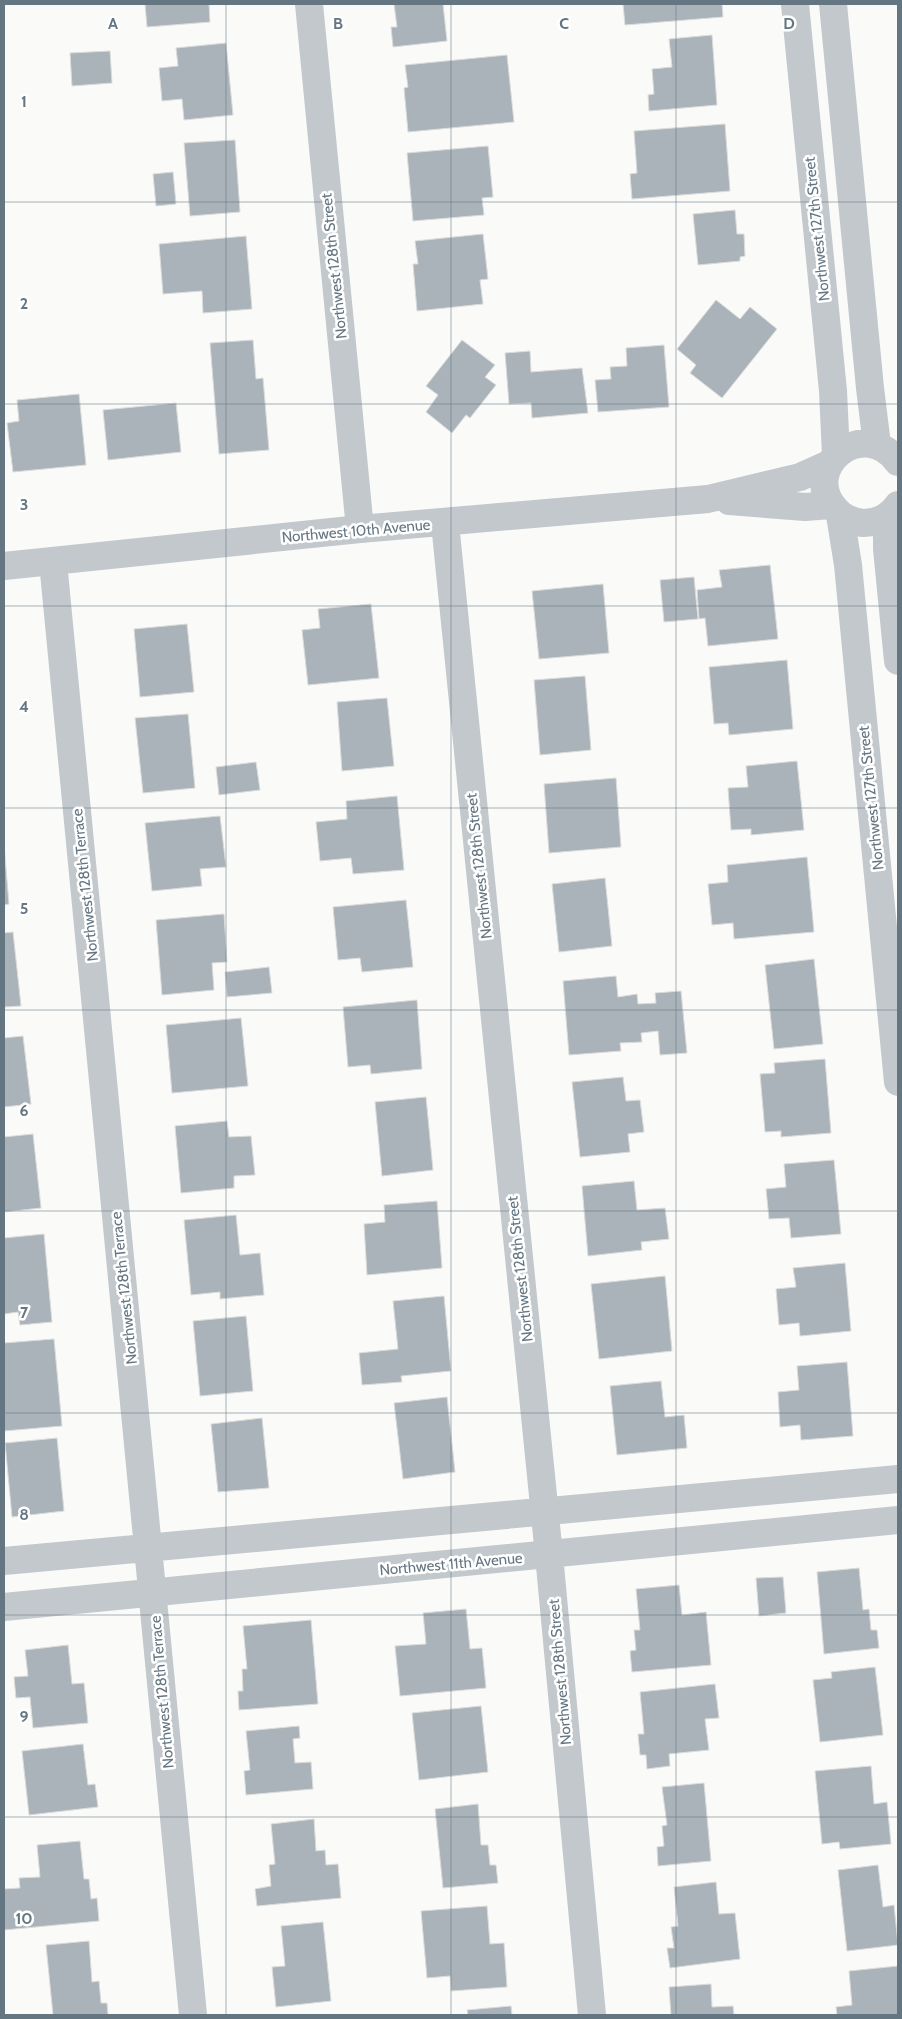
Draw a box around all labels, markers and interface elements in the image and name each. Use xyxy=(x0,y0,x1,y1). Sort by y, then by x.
text: A xyxy=(108,14,118,33)
text: B xyxy=(333,14,343,33)
text: C xyxy=(559,14,569,33)
text: D xyxy=(783,14,795,33)
text: 1 xyxy=(21,92,27,111)
street label: Northwest 127th Street xyxy=(800,156,834,302)
street label: Northwest 128th Street xyxy=(317,192,351,340)
text: 2 xyxy=(20,294,28,313)
text: 3 xyxy=(20,495,28,514)
street label: Northwest 10th Avenue xyxy=(281,516,431,546)
text: 4 xyxy=(19,697,29,716)
street label: Northwest 127th Street xyxy=(854,725,888,871)
street label: Northwest 128th Street xyxy=(462,792,496,940)
street label: Northwest 128th Terrace xyxy=(68,807,102,962)
text: 5 xyxy=(20,899,28,918)
text: 6 xyxy=(20,1101,29,1120)
street label: Northwest 128th Street xyxy=(503,1195,537,1343)
street label: Northwest 128th Terrace xyxy=(107,1210,141,1365)
text: 7 xyxy=(20,1303,29,1322)
text: 8 xyxy=(19,1505,29,1524)
street label: Northwest 11th Avenue xyxy=(379,1549,524,1579)
street label: Northwest 128th Street xyxy=(545,1598,575,1746)
street label: Northwest 128th Terrace xyxy=(146,1615,178,1769)
text: 9 xyxy=(20,1707,29,1726)
text: 10 xyxy=(15,1909,33,1928)

